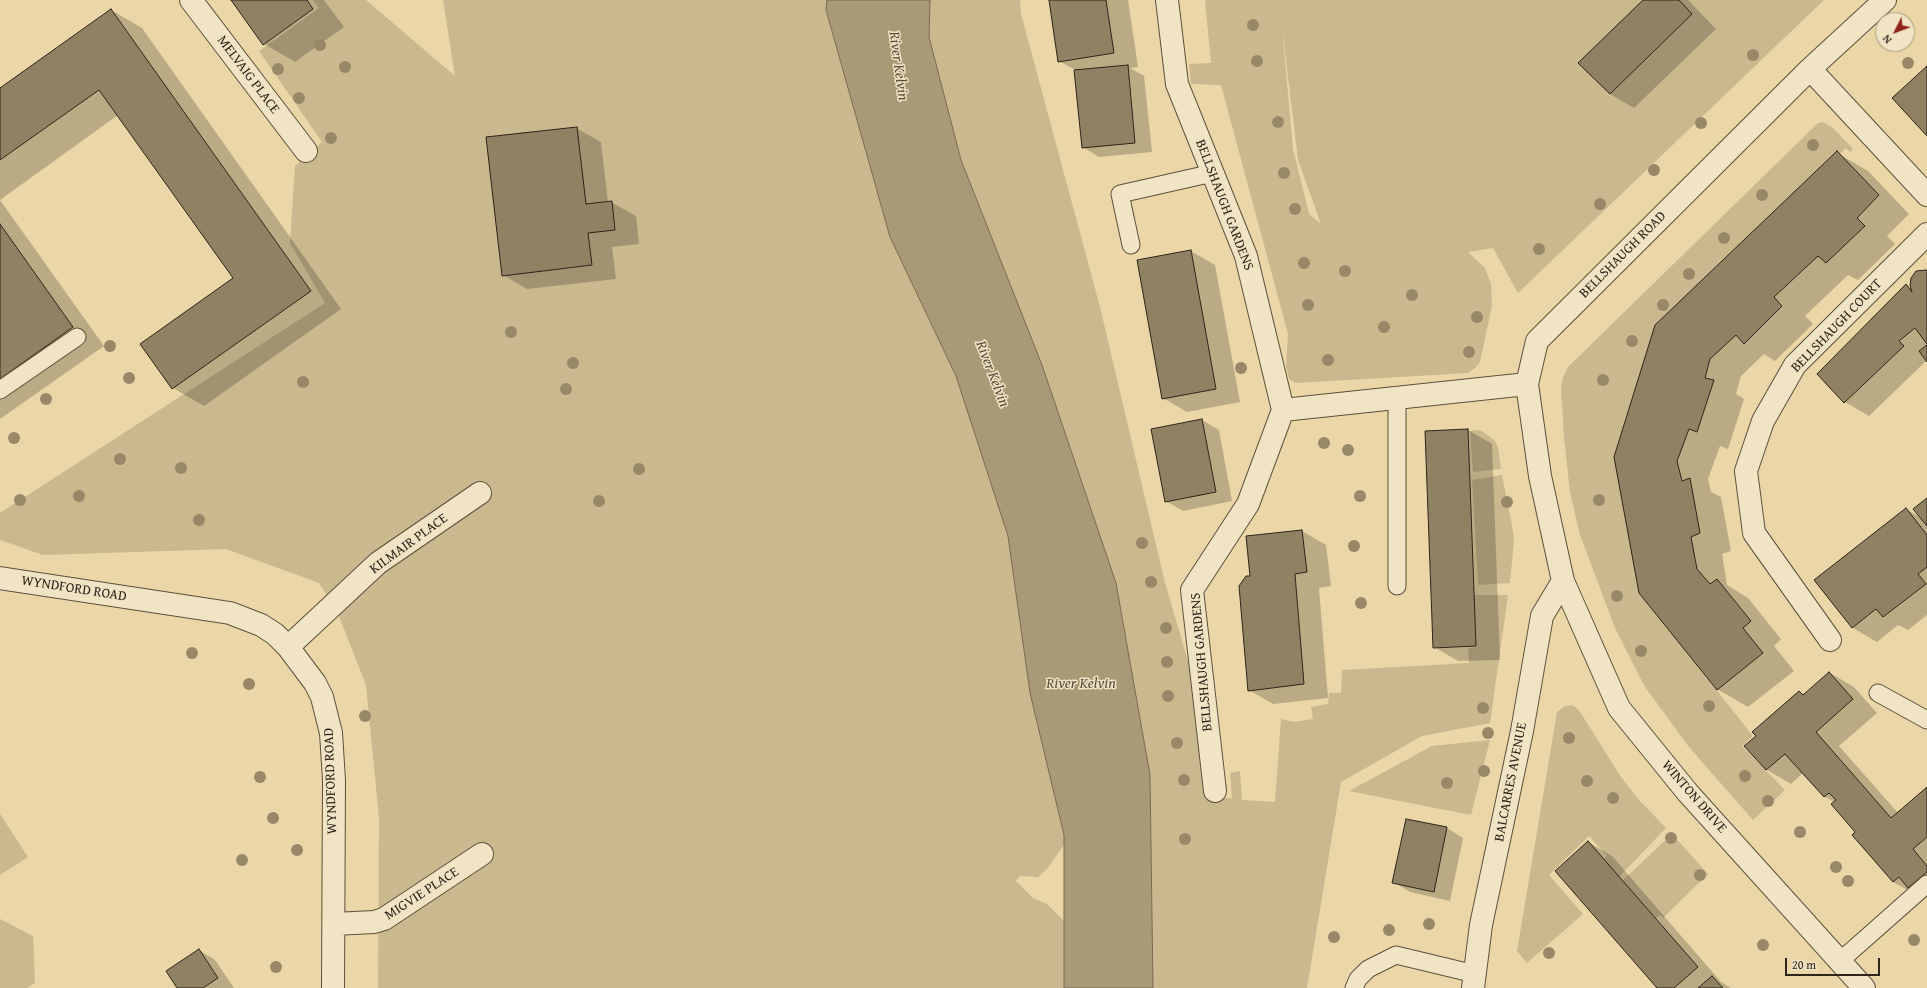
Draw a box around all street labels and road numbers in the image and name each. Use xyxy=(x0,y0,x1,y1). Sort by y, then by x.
street label: MELVAIG PLACE xyxy=(213,33,283,117)
street label: BELLSHAUGH GARDENS xyxy=(1191,137,1257,273)
street label: BELLSHAUGH ROAD xyxy=(1576,208,1670,302)
street label: BELLSHAUGH COURT xyxy=(1788,276,1886,376)
street label: KILMAIR PLACE xyxy=(367,510,451,578)
street label: WYNDFORD ROAD xyxy=(20,572,128,606)
street label: BELLSHAUGH GARDENS xyxy=(1188,592,1216,732)
street label: BALCARRES AVENUE xyxy=(1491,721,1531,843)
street label: WYNDFORD ROAD xyxy=(321,728,341,834)
street label: WINTON DRIVE xyxy=(1658,757,1730,837)
street label: MIGVIE PLACE xyxy=(382,864,462,924)

